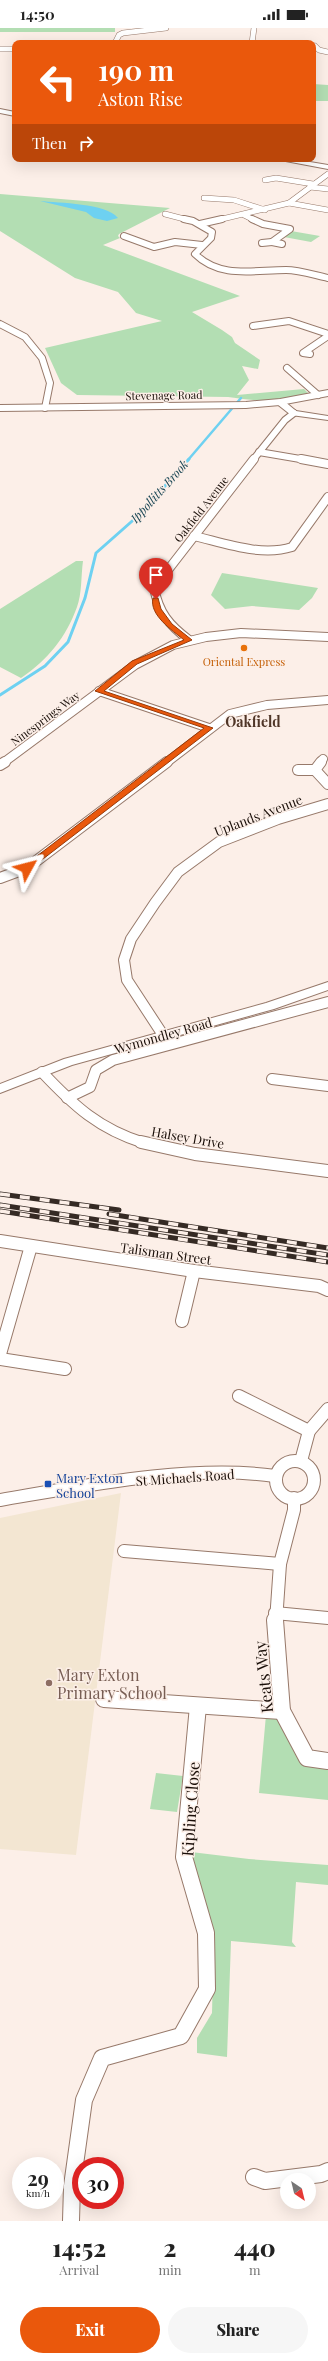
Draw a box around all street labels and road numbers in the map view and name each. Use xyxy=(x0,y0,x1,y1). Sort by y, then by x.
street label: Stevenage Road xyxy=(125,387,203,403)
street label: Oakfield Avenue xyxy=(170,472,232,545)
street label: Ninesprings Way xyxy=(8,687,83,749)
street label: Uplands Avenue xyxy=(211,790,305,840)
street label: Wymondley Road xyxy=(111,1013,214,1057)
street label: Halsey Drive xyxy=(150,1122,226,1152)
street label: Talisman Street xyxy=(119,1238,213,1268)
street label: St Michaels Road xyxy=(135,1465,235,1489)
street label: Keats Way xyxy=(249,1640,277,1714)
street label: Kipling Close xyxy=(176,1761,204,1857)

